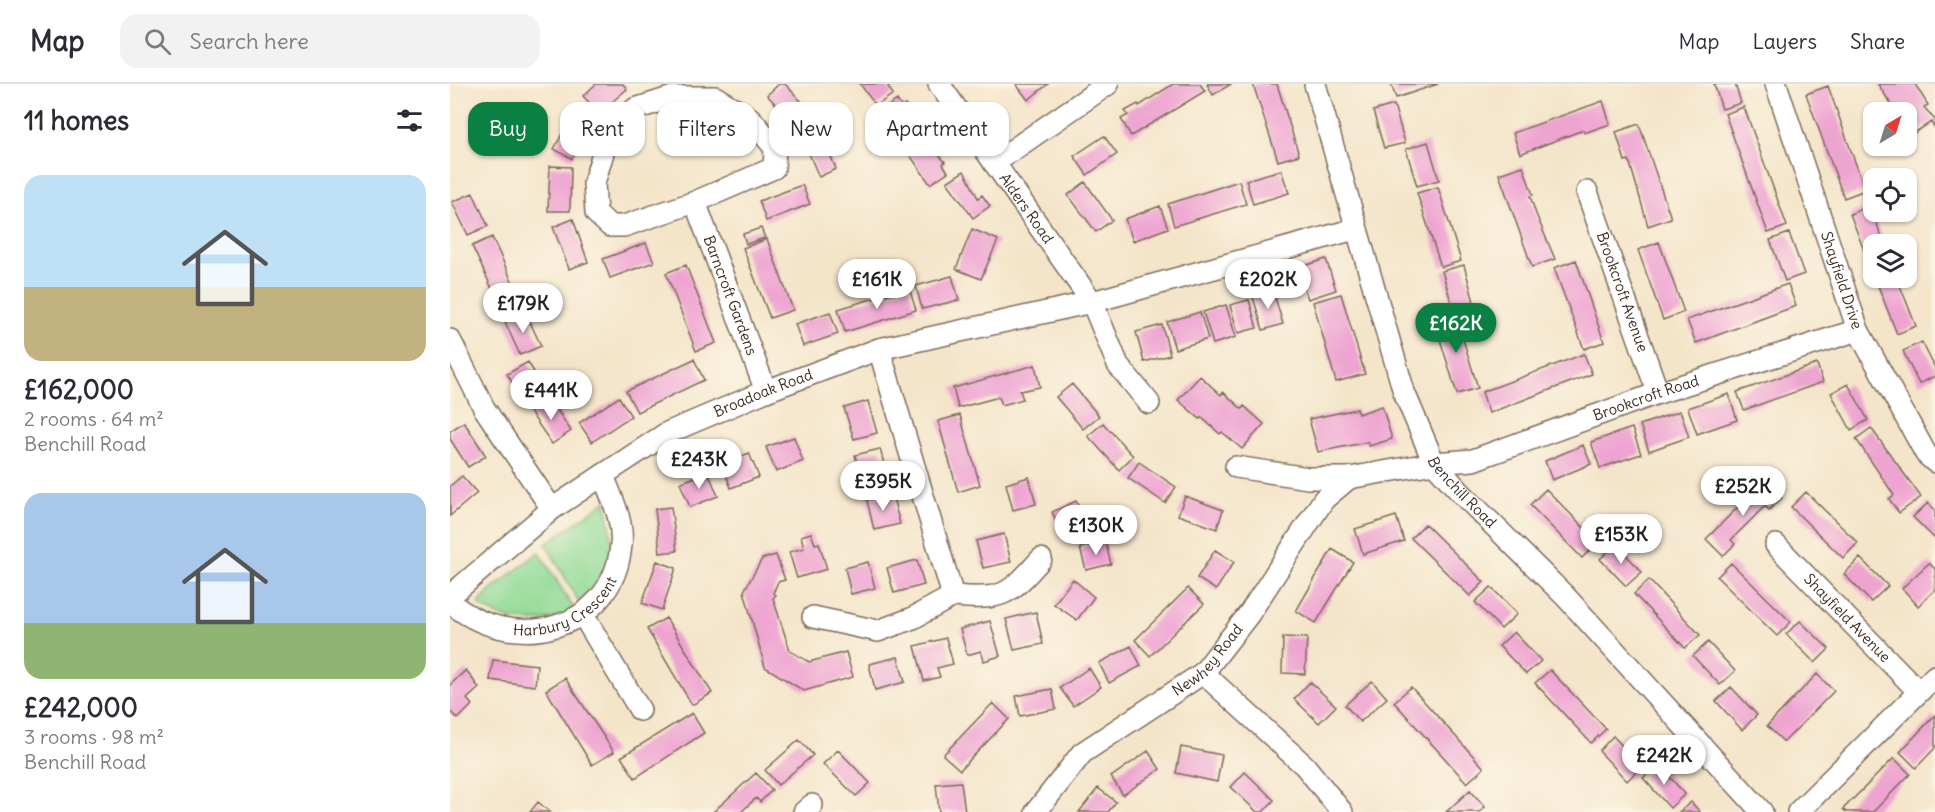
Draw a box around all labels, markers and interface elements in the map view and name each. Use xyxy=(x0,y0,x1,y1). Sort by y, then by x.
search box xyxy=(120,14,540,68)
text: Map xyxy=(30,23,84,59)
icon: search xyxy=(141,25,174,58)
text: Search here xyxy=(189,27,309,55)
text: Map xyxy=(1679,28,1719,55)
text: Layers xyxy=(1752,28,1817,55)
text: Share xyxy=(1850,28,1905,55)
chip: Buy xyxy=(468,102,548,156)
chip: Rent xyxy=(560,102,645,156)
chip: Filters xyxy=(657,102,757,156)
chip: New xyxy=(769,102,853,156)
chip: Apartment xyxy=(865,102,1009,156)
north arrow xyxy=(1863,102,1917,156)
map controls xyxy=(1863,102,1917,288)
text: 11 homes xyxy=(24,104,129,137)
icon: filters xyxy=(393,104,426,137)
button: locate xyxy=(1863,168,1917,222)
street label: Alders Road xyxy=(996,169,1058,247)
icon: home xyxy=(171,214,279,322)
street label: Brookcroft Avenue xyxy=(1593,229,1653,354)
street label: Shayfield Drive xyxy=(1817,229,1867,331)
street label: Barncroft Gardens xyxy=(699,233,762,358)
button: layers xyxy=(1863,234,1917,288)
pin: £161K xyxy=(835,259,919,310)
pin: £202K xyxy=(1226,259,1310,310)
text: £161K xyxy=(852,266,902,291)
text: £202K xyxy=(1239,266,1297,291)
pin: £179K xyxy=(481,283,565,334)
text: £179K xyxy=(497,290,549,315)
pin: £162K xyxy=(1414,303,1498,354)
text: £162K xyxy=(1429,310,1483,335)
street label: Broadoak Road xyxy=(711,364,815,421)
pin: £441K xyxy=(509,370,593,421)
street label: Brookcroft Road xyxy=(1590,371,1701,425)
text: £162,000 xyxy=(24,373,134,406)
text: £441K xyxy=(524,377,578,402)
text: 2 rooms · 64 m² xyxy=(24,406,164,431)
text: Benchill Road xyxy=(24,431,146,456)
pin: £243K xyxy=(657,439,741,490)
text: £243K xyxy=(671,446,727,471)
street label: Benchill Road xyxy=(1424,454,1501,532)
pin: £395K xyxy=(841,461,925,512)
pin: £252K xyxy=(1701,466,1785,517)
text: £395K xyxy=(854,468,912,493)
text: £252K xyxy=(1715,473,1771,498)
pin: £130K xyxy=(1054,505,1138,556)
text: £130K xyxy=(1068,512,1124,537)
pin: £153K xyxy=(1579,514,1663,565)
text: £153K xyxy=(1594,521,1648,546)
icon: home xyxy=(171,532,279,640)
street label: Shayfield Avenue xyxy=(1800,569,1895,666)
street label: Harbury Crescent xyxy=(512,573,621,640)
street label: Newhey Road xyxy=(1168,620,1247,700)
text: £242,000 xyxy=(24,691,138,724)
text: 3 rooms · 98 m² xyxy=(24,724,164,749)
pin: £242K xyxy=(1622,735,1706,786)
text: £242K xyxy=(1636,742,1692,767)
text: Benchill Road xyxy=(24,749,146,774)

